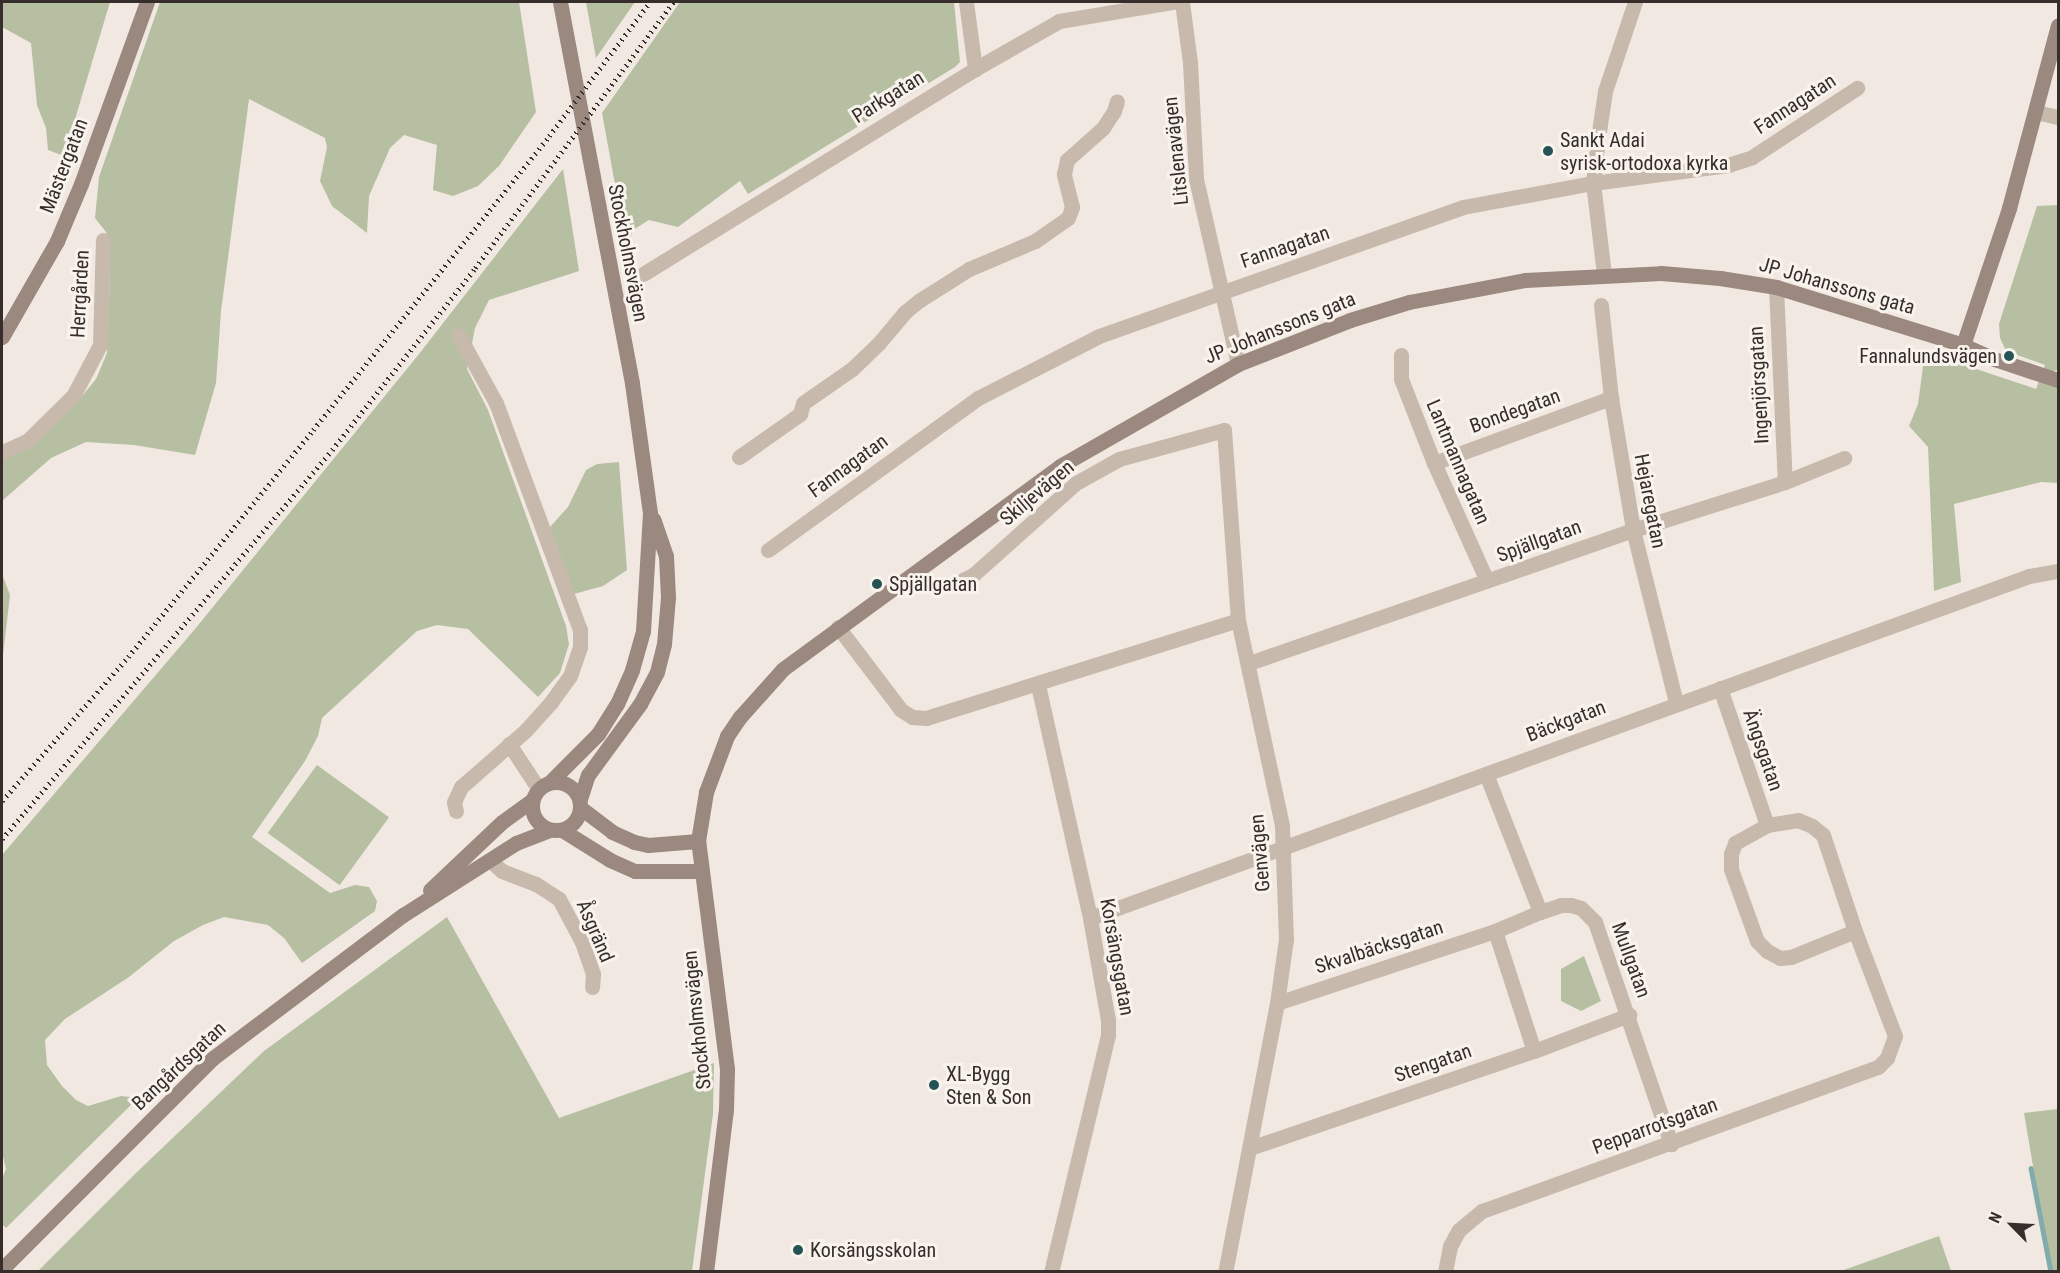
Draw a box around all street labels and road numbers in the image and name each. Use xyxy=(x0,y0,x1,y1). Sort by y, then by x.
street label: Parkgatan xyxy=(848,66,928,128)
street label: Fannagatan xyxy=(1750,69,1840,139)
street label: Litslenavägen xyxy=(1158,95,1194,207)
street label: Mästergatan xyxy=(35,115,93,217)
street label: Stockholmsvägen xyxy=(603,182,653,324)
street label: Fannagatan xyxy=(1237,221,1333,273)
street label: Herrgården xyxy=(66,249,94,339)
street label: JP Johanssons gata xyxy=(1757,252,1917,320)
street label: JP Johanssons gata xyxy=(1201,287,1359,369)
street label: Ingenjörsgatan xyxy=(1744,325,1774,445)
street label: Bondegatan xyxy=(1466,384,1564,438)
street label: Lantmannagatan xyxy=(1421,396,1495,528)
street label: Fannagatan xyxy=(804,429,892,503)
street label: Hejaregatan xyxy=(1629,452,1671,550)
street label: Skiljevägen xyxy=(995,455,1079,531)
street label: Spjällgatan xyxy=(1493,515,1585,567)
street label: Bäckgatan xyxy=(1523,695,1609,747)
street label: Ängsgatan xyxy=(1738,706,1788,794)
street label: Genvägen xyxy=(1245,813,1275,893)
street label: Åsgränd xyxy=(571,896,619,966)
street label: Korsängsgatan xyxy=(1095,896,1139,1018)
street label: Skvalbäcksgatan xyxy=(1312,915,1446,979)
street label: Mullgatan xyxy=(1606,919,1656,1001)
street label: Stockholmsvägen xyxy=(678,949,716,1091)
street label: Bangårdsgatan xyxy=(127,1017,231,1115)
street label: Stengatan xyxy=(1391,1039,1475,1087)
street label: Pepparrotsgatan xyxy=(1589,1092,1721,1160)

